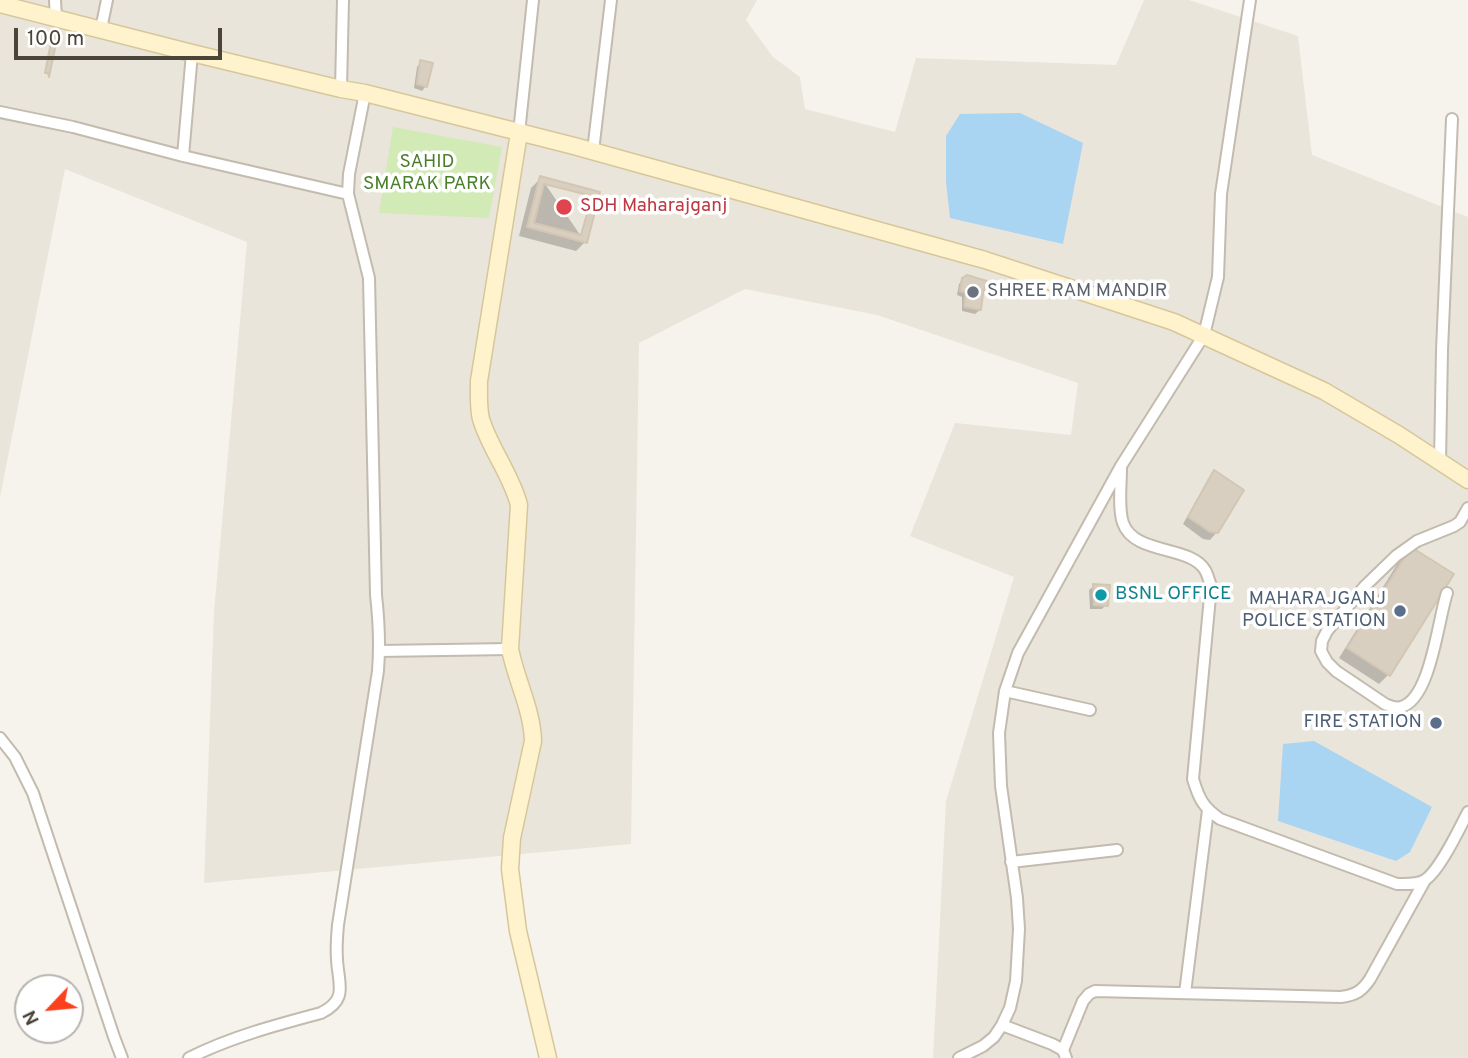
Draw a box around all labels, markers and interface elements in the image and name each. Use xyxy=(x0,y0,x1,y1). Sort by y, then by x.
scale bar xyxy=(18,14,226,58)
text: 100 m xyxy=(27,26,84,53)
park label: SAHID SMARAK PARK xyxy=(363,152,491,196)
place label: SDH Maharajganj xyxy=(580,196,727,218)
marker: SDH Maharajganj xyxy=(554,197,574,217)
place label: SHREE RAM MANDIR xyxy=(987,281,1167,303)
marker: SHREE RAM MANDIR xyxy=(965,284,981,300)
place label: BSNL OFFICE xyxy=(1115,584,1231,606)
marker: BSNL OFFICE xyxy=(1093,587,1109,603)
place label: MAHARAJGANJ POLICE STATION xyxy=(1242,589,1386,633)
marker: MAHARAJGANJ POLICE STATION xyxy=(1392,603,1408,619)
place label: FIRE STATION xyxy=(1303,712,1422,734)
marker: FIRE STATION xyxy=(1428,715,1444,731)
north arrow xyxy=(14,974,84,1044)
text: N xyxy=(18,1006,46,1029)

